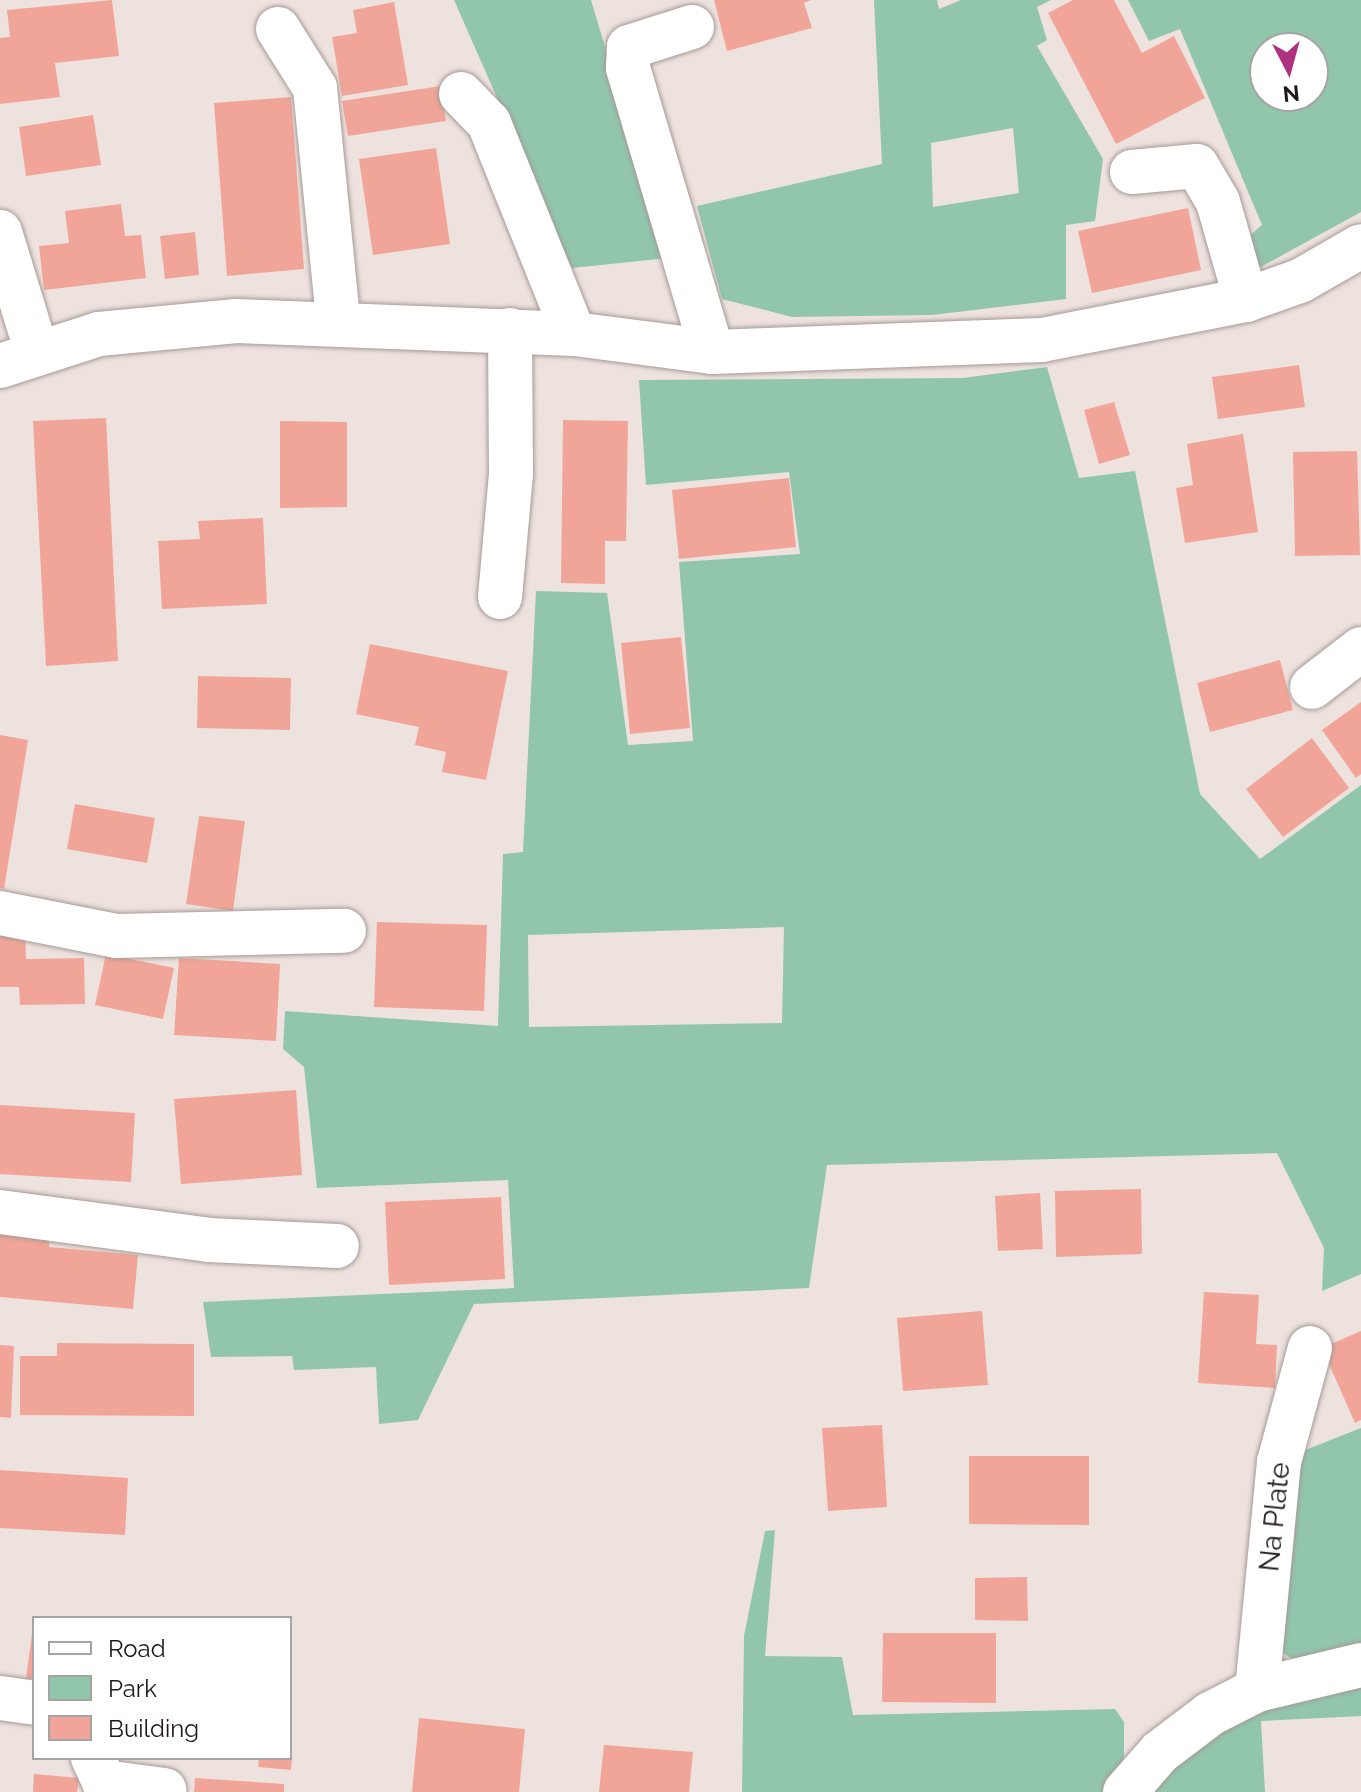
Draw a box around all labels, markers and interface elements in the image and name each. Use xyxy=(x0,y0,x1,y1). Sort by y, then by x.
north arrow xyxy=(1249,32,1329,112)
text: N xyxy=(1282,80,1301,108)
street label: Na Plate xyxy=(1253,1461,1297,1573)
legend xyxy=(32,1616,292,1760)
text: Road xyxy=(108,1634,166,1663)
text: Park xyxy=(108,1674,157,1703)
text: Building xyxy=(108,1714,199,1743)

